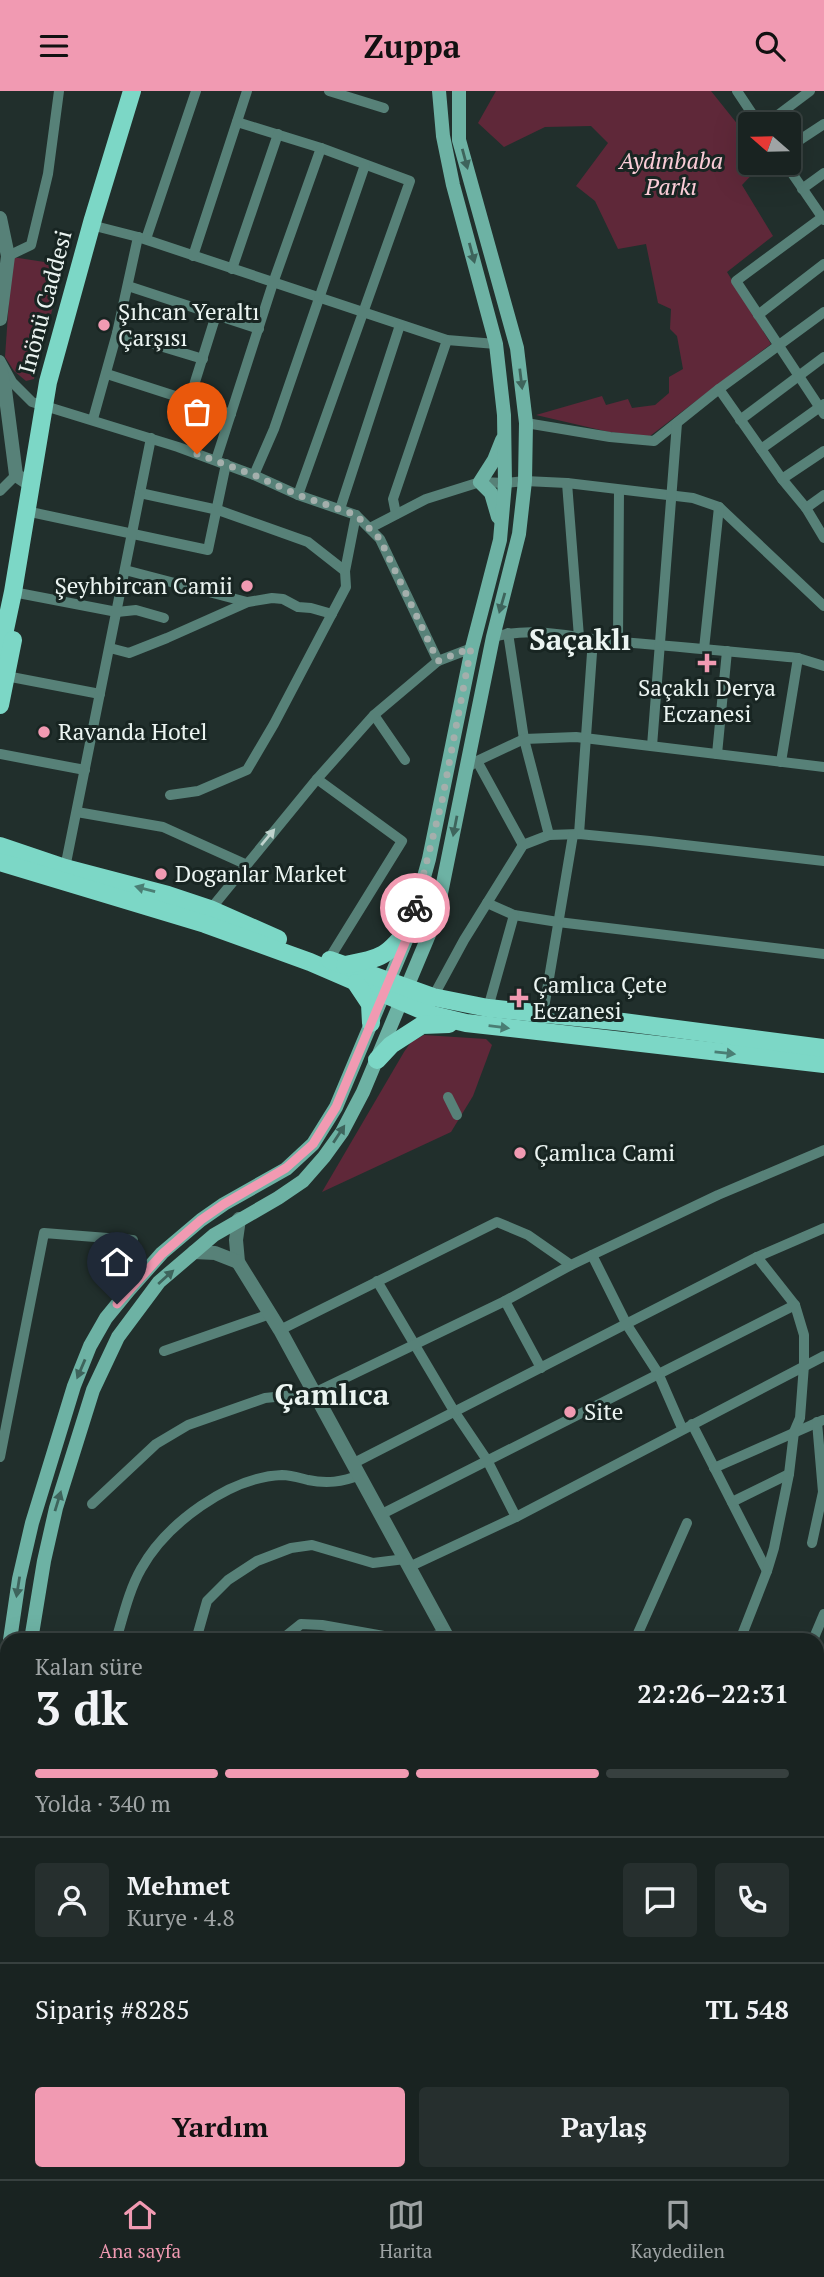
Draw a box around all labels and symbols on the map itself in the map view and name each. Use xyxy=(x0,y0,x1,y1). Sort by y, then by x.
north arrow xyxy=(738,112,802,175)
park label: Aydınbaba Parkı xyxy=(617,145,723,202)
one-way arrow xyxy=(460,148,470,169)
street label: Inönü Caddesi xyxy=(10,227,79,377)
one-way arrow xyxy=(467,243,478,265)
place label: Şıhcan Yeraltı Çarşısı xyxy=(118,296,260,353)
marker: Şıhcan Yeraltı Çarşısı xyxy=(96,317,112,333)
one-way arrow xyxy=(515,368,526,390)
pin xyxy=(167,382,227,454)
place label: Şeyhbircan Camii xyxy=(54,570,233,601)
marker: Şeyhbircan Camii xyxy=(239,578,255,594)
one-way arrow xyxy=(496,593,507,615)
district label: Saçaklı xyxy=(529,619,631,659)
marker: Saçaklı Derya Eczanesi xyxy=(699,655,715,671)
place label: Saçaklı Derya Eczanesi xyxy=(638,672,776,729)
place label: Ravanda Hotel xyxy=(58,716,207,747)
marker: Ravanda Hotel xyxy=(36,724,52,740)
one-way arrow xyxy=(450,815,461,837)
one-way arrow xyxy=(260,829,275,846)
place label: Doganlar Market xyxy=(175,858,347,889)
marker: Doganlar Market xyxy=(153,866,169,882)
courier xyxy=(380,873,450,943)
one-way arrow xyxy=(133,883,155,894)
place label: Çamlıca Çete Eczanesi xyxy=(533,969,667,1026)
marker: Çamlıca Çete Eczanesi xyxy=(511,990,527,1006)
one-way arrow xyxy=(489,1022,511,1033)
one-way arrow xyxy=(715,1048,737,1059)
one-way arrow xyxy=(333,1124,346,1144)
place label: Çamlıca Cami xyxy=(534,1137,675,1168)
marker: Çamlıca Cami xyxy=(512,1145,528,1161)
pin xyxy=(87,1232,147,1304)
one-way arrow xyxy=(157,1269,174,1285)
one-way arrow xyxy=(75,1358,86,1379)
district label: Çamlıca xyxy=(274,1374,390,1414)
place label: Site xyxy=(584,1396,623,1427)
marker: Site xyxy=(562,1404,578,1420)
one-way arrow xyxy=(54,1490,64,1511)
one-way arrow xyxy=(12,1576,23,1598)

